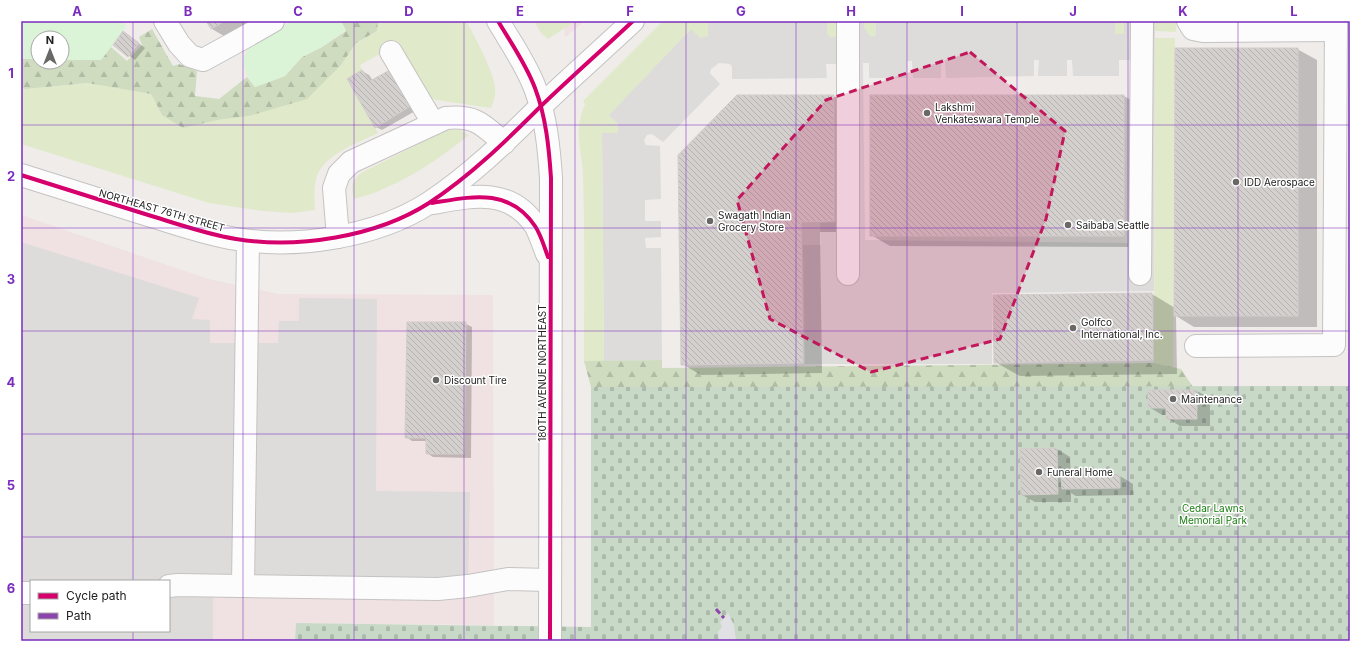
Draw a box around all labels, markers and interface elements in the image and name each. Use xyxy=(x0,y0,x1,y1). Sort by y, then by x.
text: A xyxy=(72,3,82,19)
text: B xyxy=(184,3,193,19)
text: C xyxy=(293,3,303,19)
text: D xyxy=(404,3,414,19)
text: E xyxy=(516,3,524,19)
text: F xyxy=(626,3,634,19)
text: G xyxy=(736,3,746,19)
text: H xyxy=(846,3,856,19)
text: I xyxy=(960,3,964,19)
text: J xyxy=(1069,3,1077,19)
text: K xyxy=(1178,3,1188,19)
text: L xyxy=(1290,3,1298,19)
north arrow xyxy=(30,30,70,70)
text: N xyxy=(46,33,54,47)
text: 1 xyxy=(8,65,14,81)
place label: Lakshmi Venkateswara Temple xyxy=(935,101,1039,125)
marker: Lakshmi Venkateswara Temple xyxy=(922,108,932,118)
text: 2 xyxy=(7,168,15,184)
place label: IDD Aerospace xyxy=(1244,176,1315,188)
marker: IDD Aerospace xyxy=(1231,177,1241,187)
street label: NORTHEAST 76TH STREET xyxy=(98,186,226,234)
place label: Swagath Indian Grocery Store xyxy=(718,209,791,233)
marker: Swagath Indian Grocery Store xyxy=(705,216,715,226)
place label: Saibaba Seattle xyxy=(1076,219,1150,231)
marker: Saibaba Seattle xyxy=(1063,220,1073,230)
text: 3 xyxy=(7,271,15,287)
street label: 180TH AVENUE NORTHEAST xyxy=(536,304,548,442)
place label: Golfco International, Inc. xyxy=(1081,316,1163,340)
marker: Golfco International, Inc. xyxy=(1068,323,1078,333)
text: 4 xyxy=(7,374,16,390)
place label: Discount Tire xyxy=(444,374,507,386)
marker: Discount Tire xyxy=(431,375,441,385)
place label: Maintenance xyxy=(1181,393,1242,405)
marker: Maintenance xyxy=(1168,394,1178,404)
place label: Funeral Home xyxy=(1047,466,1113,478)
marker: Funeral Home xyxy=(1034,467,1044,477)
text: 5 xyxy=(7,477,15,493)
park label: Cedar Lawns Memorial Park xyxy=(1179,502,1248,526)
text: 6 xyxy=(7,580,15,596)
legend xyxy=(30,580,170,632)
text: Cycle path xyxy=(66,588,127,603)
text: Path xyxy=(66,608,91,623)

